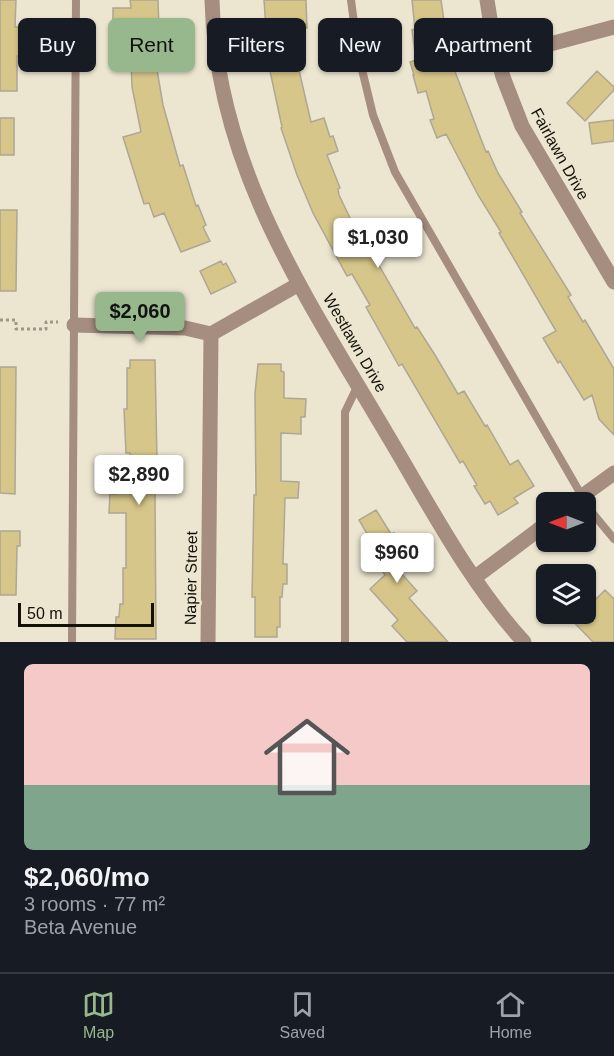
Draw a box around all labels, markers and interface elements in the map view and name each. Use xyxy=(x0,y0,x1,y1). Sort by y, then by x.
chip: Buy xyxy=(18,18,96,72)
chip: Rent xyxy=(108,18,195,72)
chip: Filters xyxy=(207,18,306,72)
chip: New xyxy=(318,18,402,72)
chip: Apartment xyxy=(414,18,553,72)
street label: Fairlawn Drive xyxy=(528,105,592,203)
pin: $1,030 xyxy=(329,218,427,269)
text: $1,030 xyxy=(347,226,409,248)
street label: Westlawn Drive xyxy=(320,291,390,395)
pin: $2,060 xyxy=(91,292,189,343)
text: $2,060 xyxy=(109,300,171,322)
pin: $2,890 xyxy=(90,455,188,506)
text: $2,890 xyxy=(108,463,170,485)
north arrow xyxy=(536,492,596,552)
map controls xyxy=(536,492,596,624)
street label: Napier Street xyxy=(182,530,200,625)
pin: $960 xyxy=(361,533,433,584)
text: $960 xyxy=(375,541,419,563)
button: layers xyxy=(536,564,596,624)
scale bar xyxy=(18,600,154,628)
text: 50 m xyxy=(27,605,63,622)
icon: home xyxy=(253,703,361,811)
text: $2,060/mo xyxy=(24,862,150,892)
text: 3 rooms · 77 m² xyxy=(24,893,165,915)
text: Beta Avenue xyxy=(24,916,137,938)
tab: Map xyxy=(82,988,115,1042)
tab: Saved xyxy=(279,988,325,1042)
tab: Home xyxy=(489,988,532,1042)

